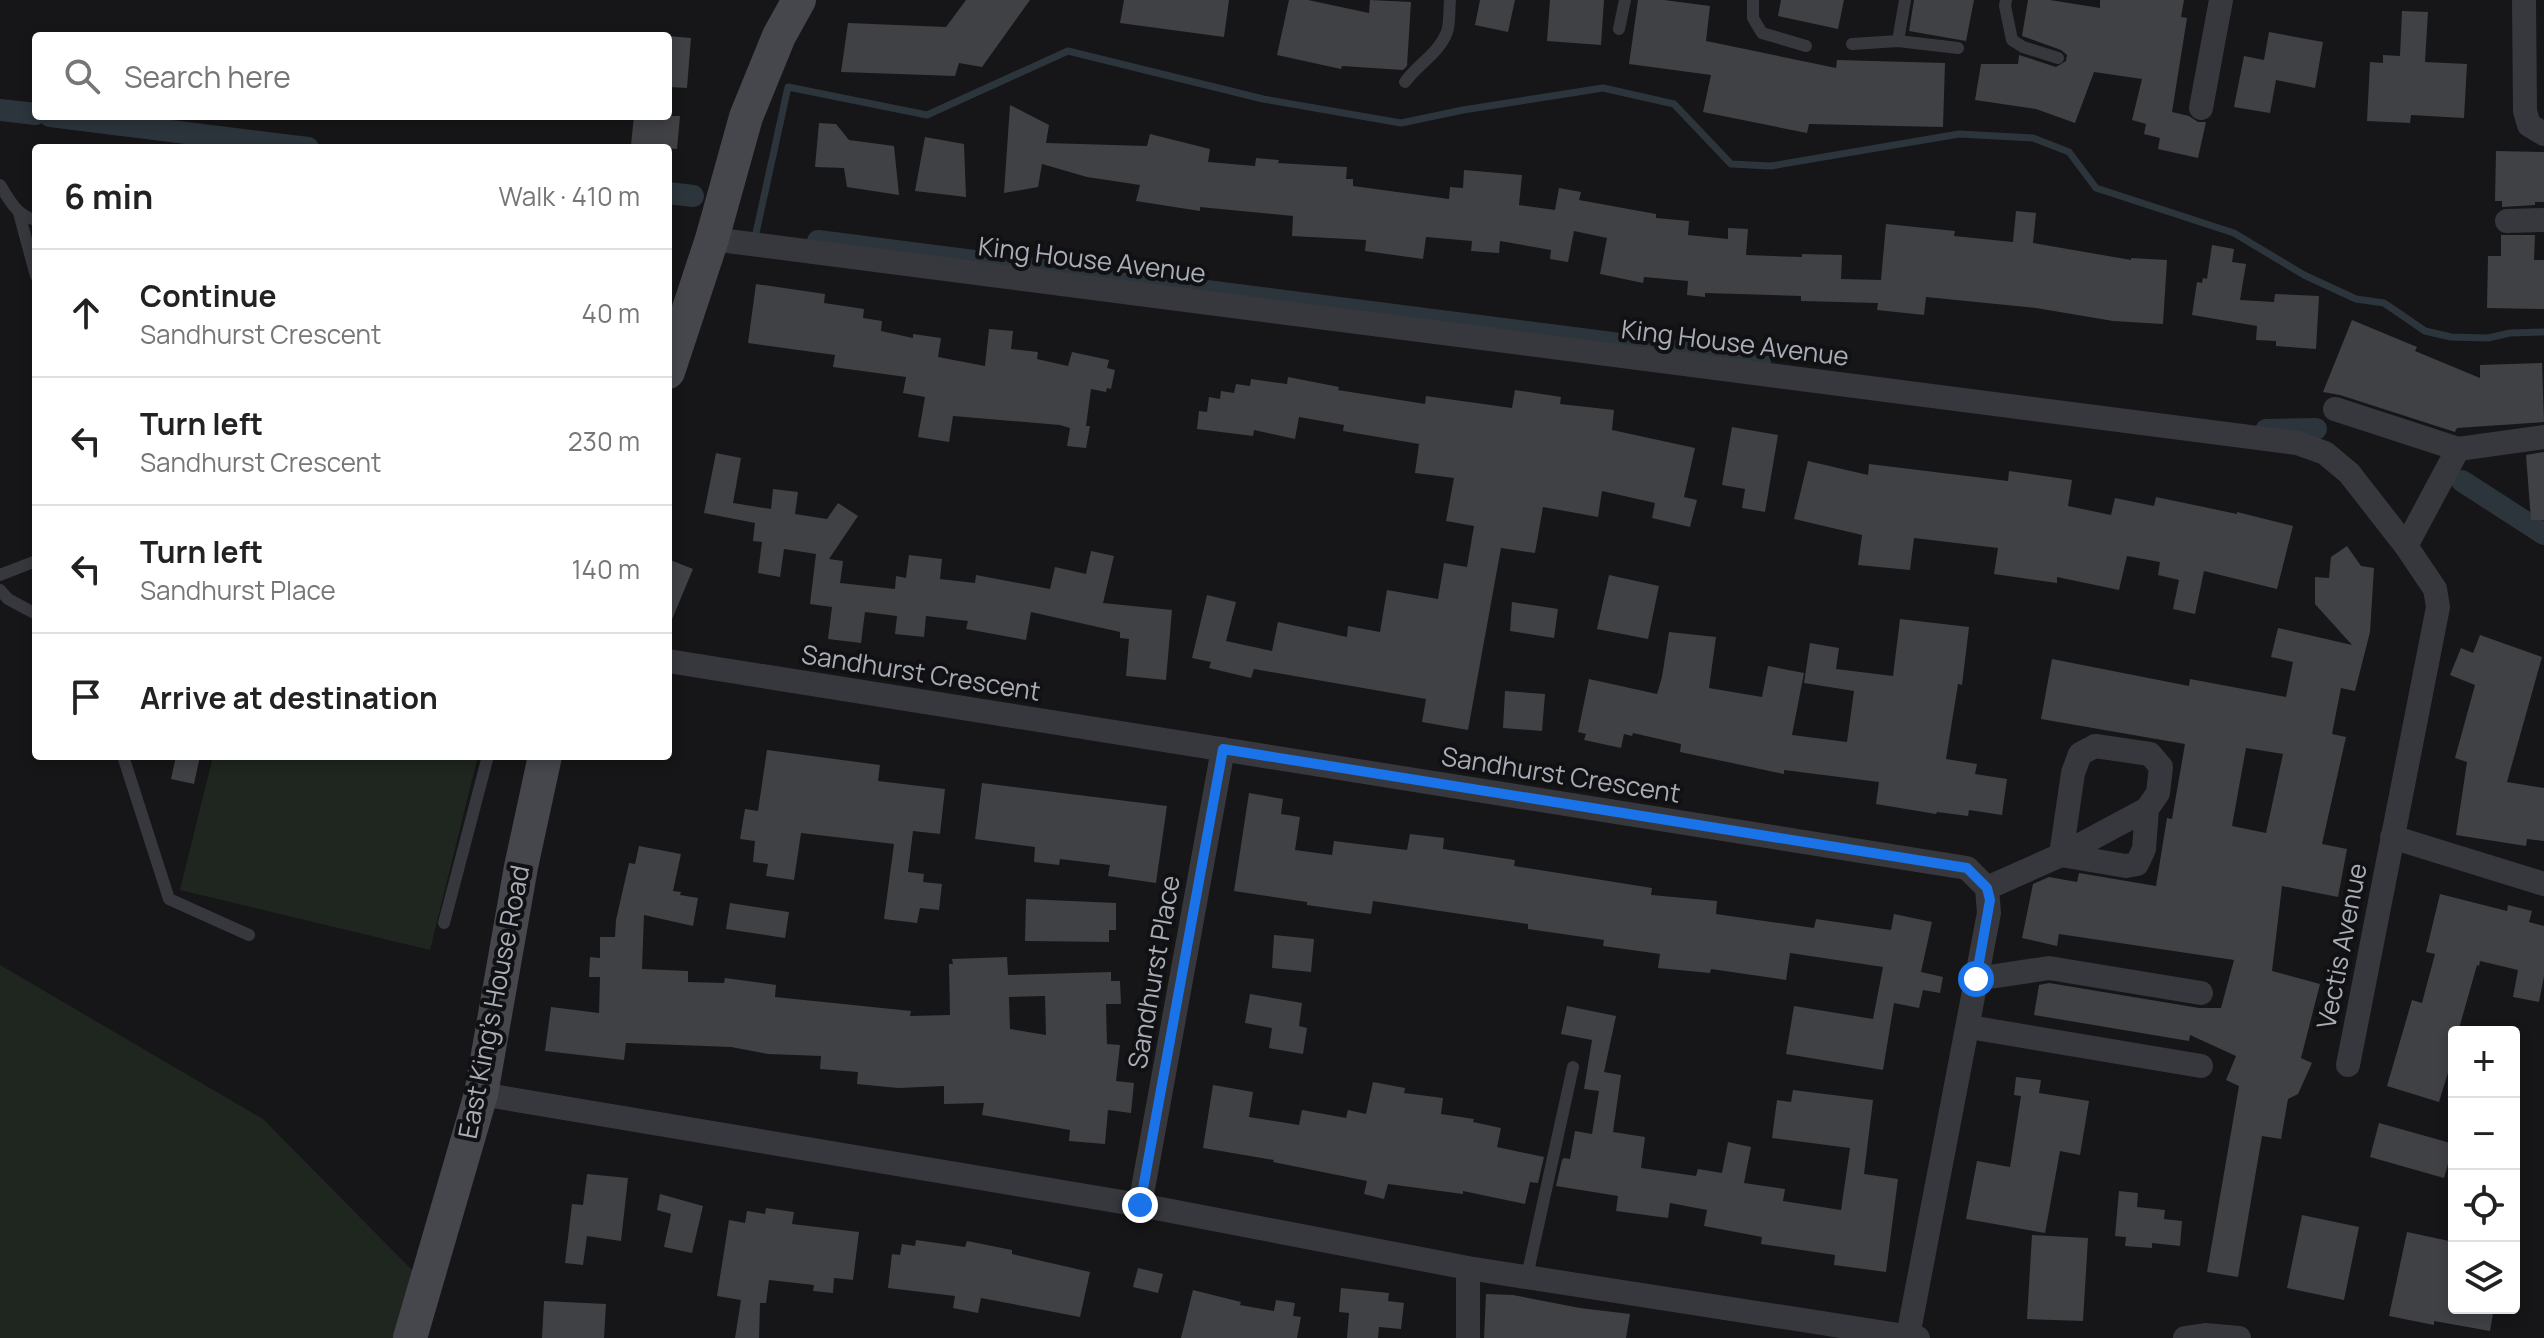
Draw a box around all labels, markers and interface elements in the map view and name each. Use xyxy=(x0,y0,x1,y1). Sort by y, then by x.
search box xyxy=(32,32,672,120)
icon: search xyxy=(60,54,104,98)
text: Search here xyxy=(124,56,291,97)
text: 6 min xyxy=(64,173,153,219)
text: Walk · 410 m xyxy=(499,178,640,214)
street label: King House Avenue xyxy=(976,227,1208,291)
text: Continue xyxy=(140,275,276,316)
icon: ahead xyxy=(64,291,108,335)
text: 40 m xyxy=(582,295,640,331)
street label: King House Avenue xyxy=(1619,310,1851,374)
text: Sandhurst Crescent xyxy=(140,316,381,352)
text: Turn left xyxy=(140,403,263,444)
icon: left xyxy=(64,419,108,463)
text: 230 m xyxy=(568,423,640,459)
text: Sandhurst Crescent xyxy=(140,444,381,480)
text: Turn left xyxy=(140,531,263,572)
icon: left xyxy=(64,547,108,591)
text: 140 m xyxy=(571,551,640,587)
text: Sandhurst Place xyxy=(140,572,336,608)
street label: Sandhurst Crescent xyxy=(799,635,1043,709)
icon: arrive xyxy=(64,675,108,719)
text: Arrive at destination xyxy=(140,677,438,718)
street label: Sandhurst Crescent xyxy=(1439,737,1683,811)
street label: Vectis Avenue xyxy=(2307,860,2375,1032)
street label: East King's House Road xyxy=(449,862,537,1142)
street label: Sandhurst Place xyxy=(1118,872,1188,1071)
route start xyxy=(1958,961,1994,997)
map controls xyxy=(2448,1026,2520,1314)
button: + xyxy=(2448,1026,2520,1098)
button: − xyxy=(2448,1098,2520,1170)
button: locate xyxy=(2448,1170,2520,1242)
route end xyxy=(1122,1187,1158,1223)
button: layers xyxy=(2448,1242,2520,1314)

